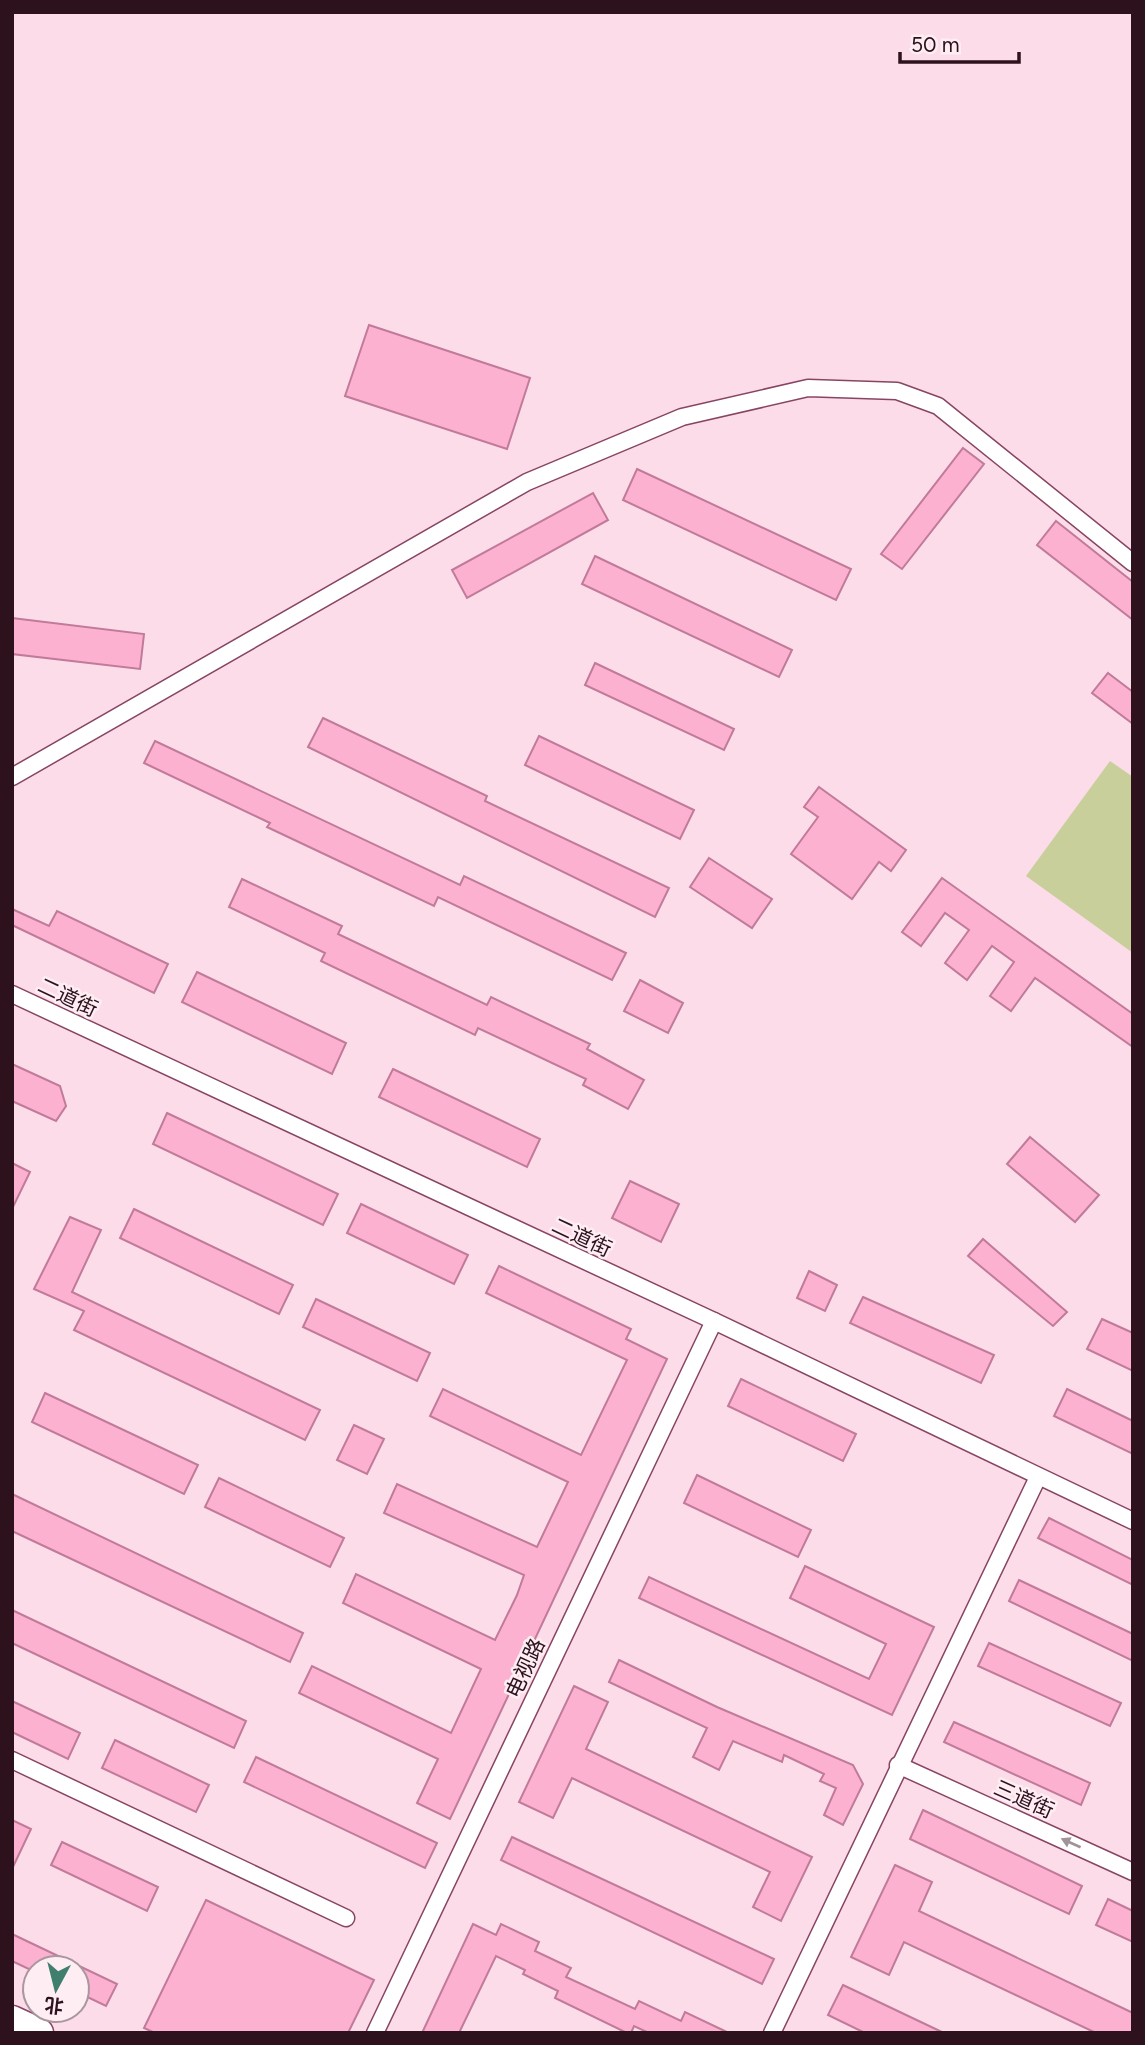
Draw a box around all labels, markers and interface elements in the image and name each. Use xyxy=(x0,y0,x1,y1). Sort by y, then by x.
scale bar xyxy=(900,21,1019,65)
text: 50 m xyxy=(911,32,960,57)
street label: 二道街 xyxy=(34,972,102,1022)
street label: 二道街 xyxy=(548,1212,616,1262)
street label: 电视路 xyxy=(500,1634,550,1702)
street label: 三道街 xyxy=(990,1775,1058,1823)
one-way arrow xyxy=(1060,1838,1081,1849)
north arrow xyxy=(21,1954,91,2024)
text: 北 xyxy=(43,1993,65,2018)

